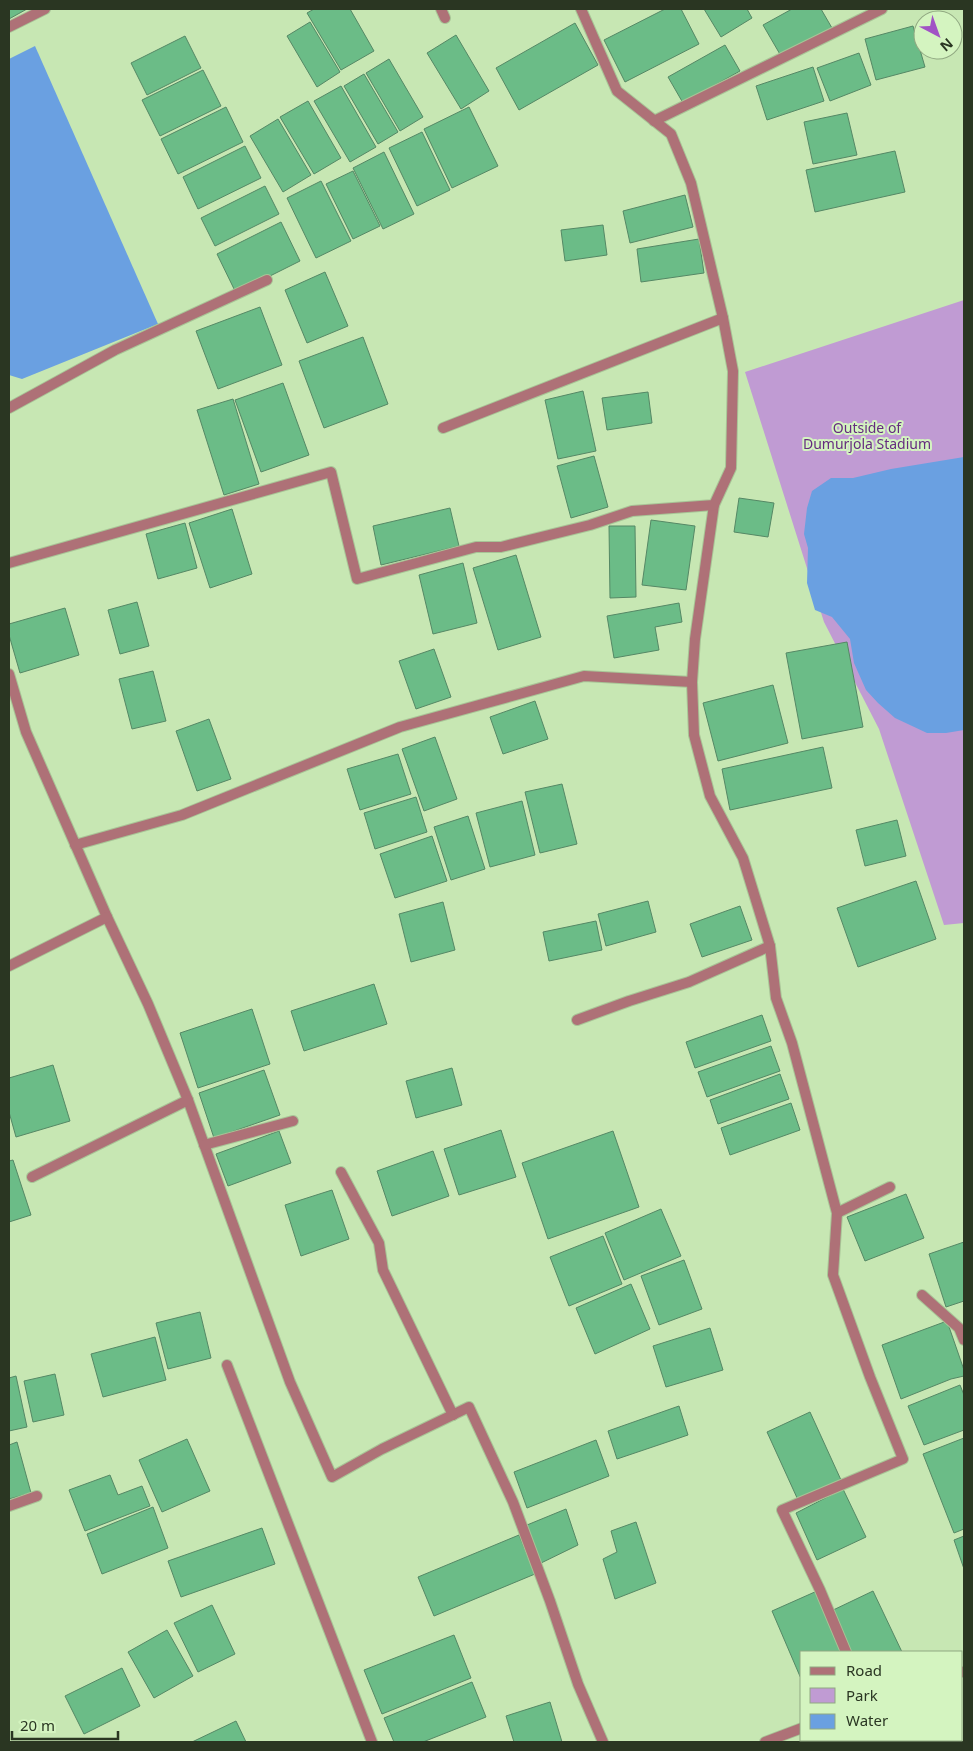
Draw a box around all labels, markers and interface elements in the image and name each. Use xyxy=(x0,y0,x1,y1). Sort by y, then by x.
north arrow xyxy=(913,10,963,60)
text: N xyxy=(936,34,957,56)
park label: Outside of Dumurjola Stadium xyxy=(803,418,931,453)
legend xyxy=(800,1651,963,1741)
text: Road xyxy=(846,1660,882,1680)
text: Park xyxy=(846,1685,878,1705)
scale bar xyxy=(12,1708,119,1740)
text: Water xyxy=(846,1710,888,1730)
text: 20 m xyxy=(20,1715,55,1735)

